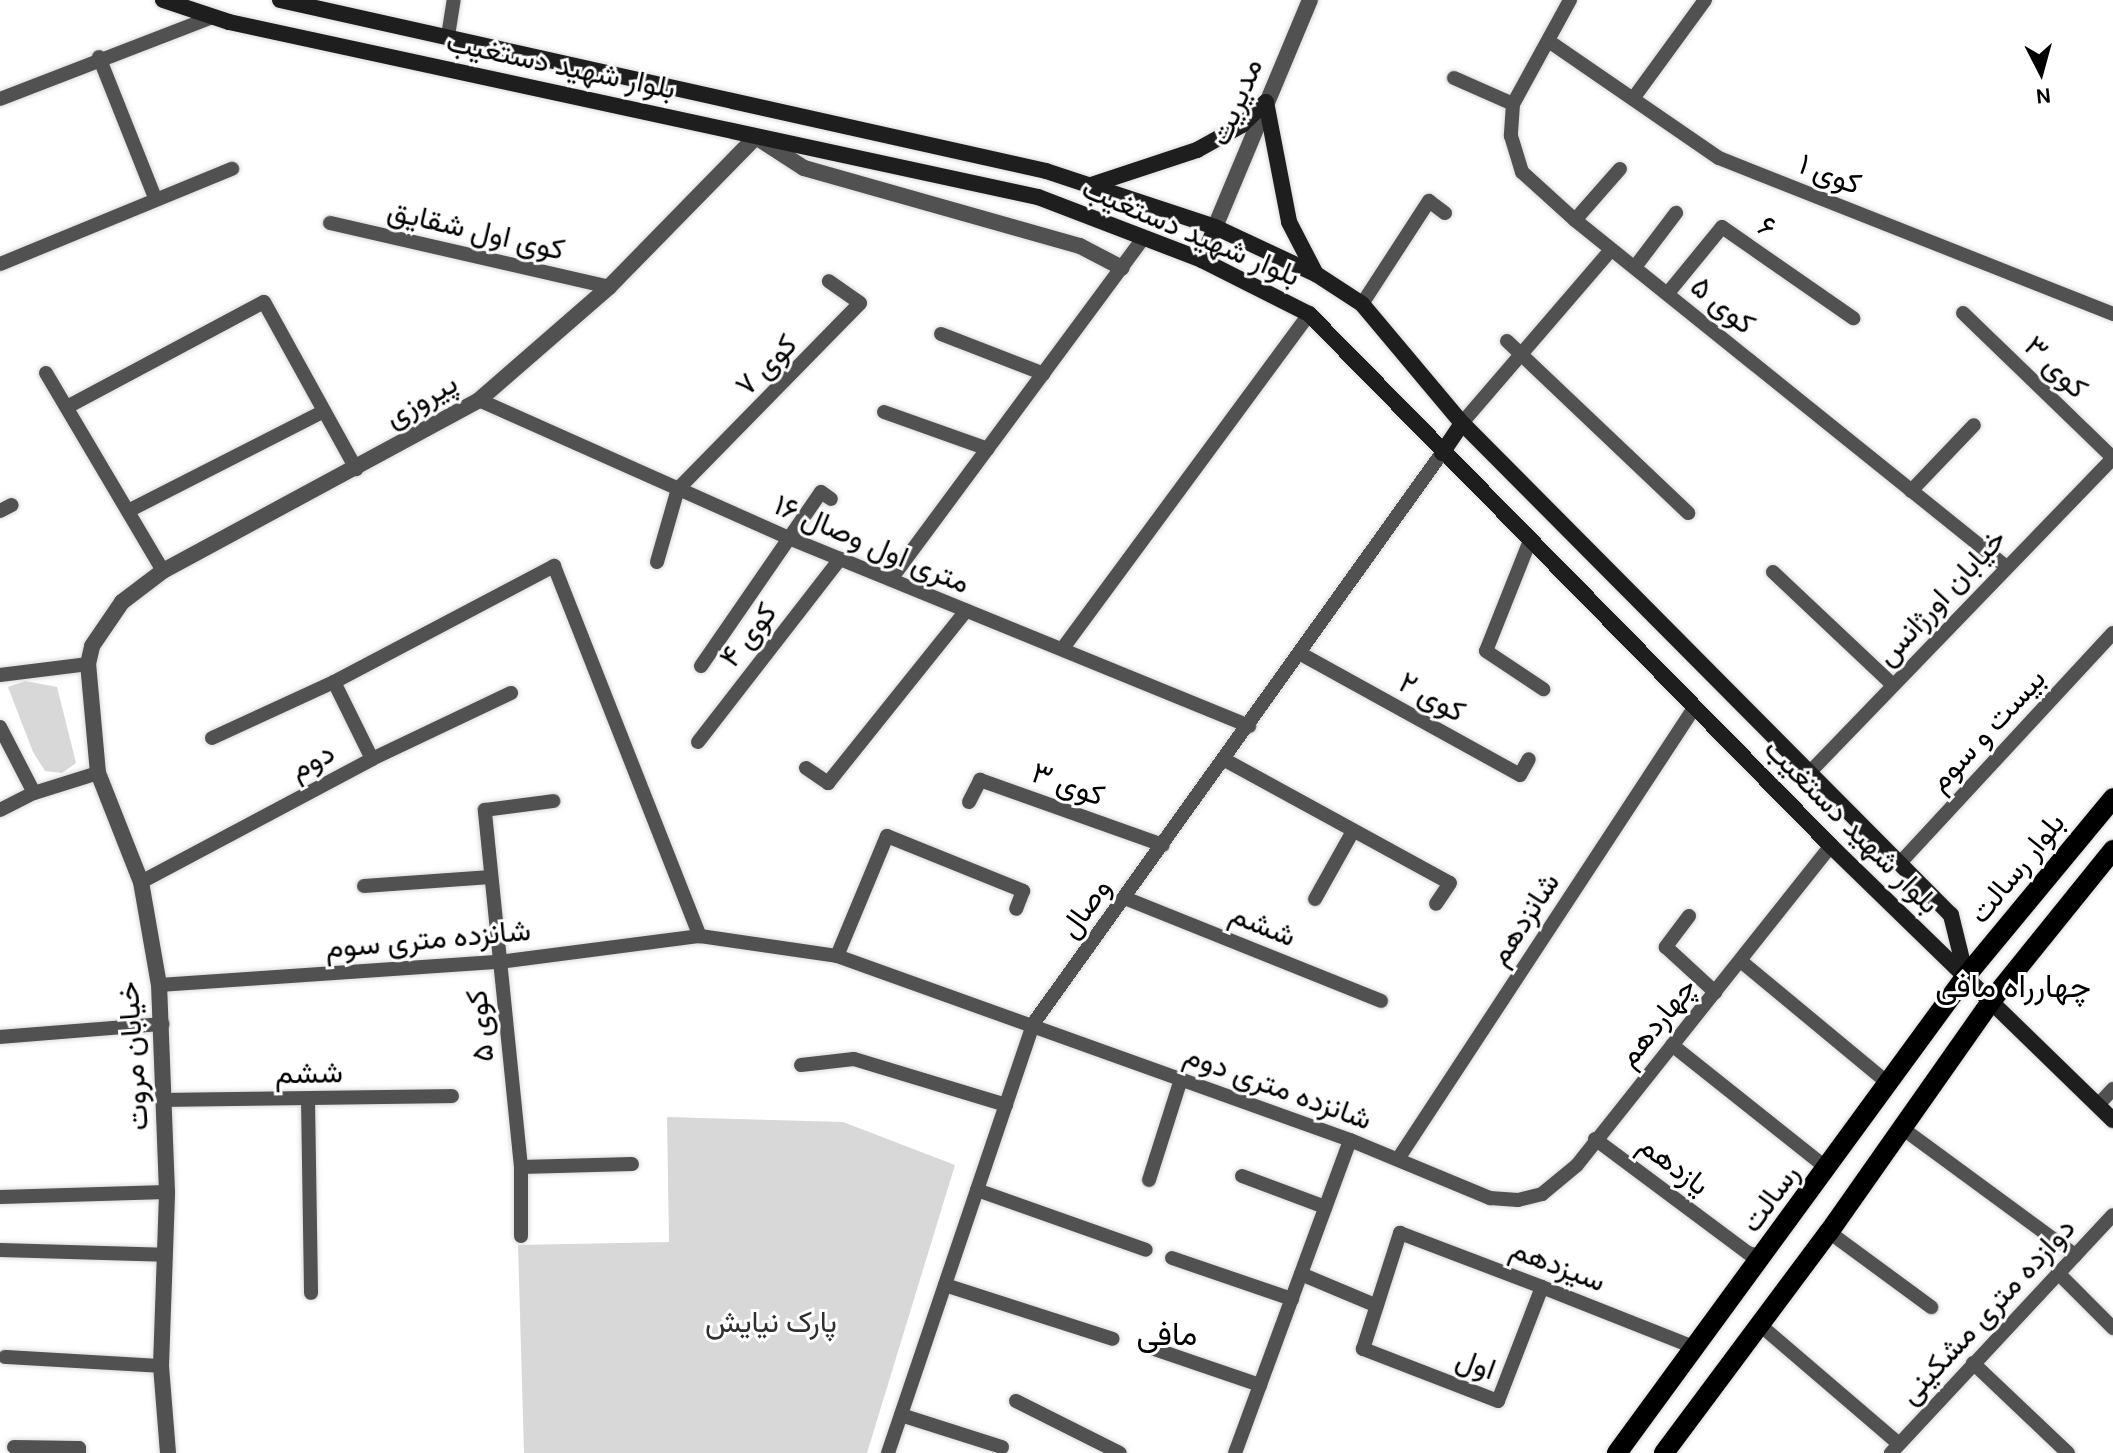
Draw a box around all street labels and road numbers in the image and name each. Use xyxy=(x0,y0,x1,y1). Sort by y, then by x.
street label: بلوار شهید دستغیب xyxy=(443,23,679,107)
street label: مدیریت xyxy=(1202,53,1270,151)
street label: کوی ۱ xyxy=(1794,146,1866,202)
street label: بلوار شهید دستغیب xyxy=(1077,170,1305,294)
street label: کوی اول شقایق xyxy=(384,192,568,268)
street label: ۶ xyxy=(1751,208,1783,246)
street label: کوی ۵ xyxy=(1683,268,1763,342)
street label: کوی ۷ xyxy=(728,327,804,403)
street label: کوی ۳ xyxy=(2017,328,2095,406)
street label: پیروزی xyxy=(378,365,464,435)
street label: ۱۶ متری اول وصال xyxy=(769,487,975,601)
street label: خیابان اورژانس xyxy=(1868,521,2014,673)
street label: کوی ۴ xyxy=(712,596,784,674)
street label: بیست و سوم xyxy=(1921,661,2053,799)
street label: کوی ۲ xyxy=(1392,664,1472,730)
street label: بلوار شهید دستغیب xyxy=(1757,731,1947,921)
street label: دوم xyxy=(283,734,341,788)
street label: کوی ۳ xyxy=(1027,754,1109,814)
street label: بلوار رسالت xyxy=(1961,805,2073,931)
street label: شانزدهم xyxy=(1481,866,1567,972)
street label: وصال xyxy=(1051,871,1119,945)
street label: ششم xyxy=(1225,896,1301,954)
street label: شانزده متری سوم xyxy=(324,912,532,966)
street label: چهاردهم xyxy=(1610,970,1704,1074)
street label: خیابان مروت xyxy=(110,980,156,1132)
street label: کوی ۵ xyxy=(458,988,502,1064)
street label: شانزده متری دوم xyxy=(1179,1036,1377,1138)
street label: ششم xyxy=(275,1054,343,1092)
street label: یازدهم xyxy=(1631,1127,1717,1203)
street label: رسالت xyxy=(1733,1157,1807,1239)
street label: دوازده متری مشکینی xyxy=(1891,1210,2083,1412)
street label: سیزدهم xyxy=(1505,1230,1611,1300)
street label: اول xyxy=(1451,1340,1501,1388)

